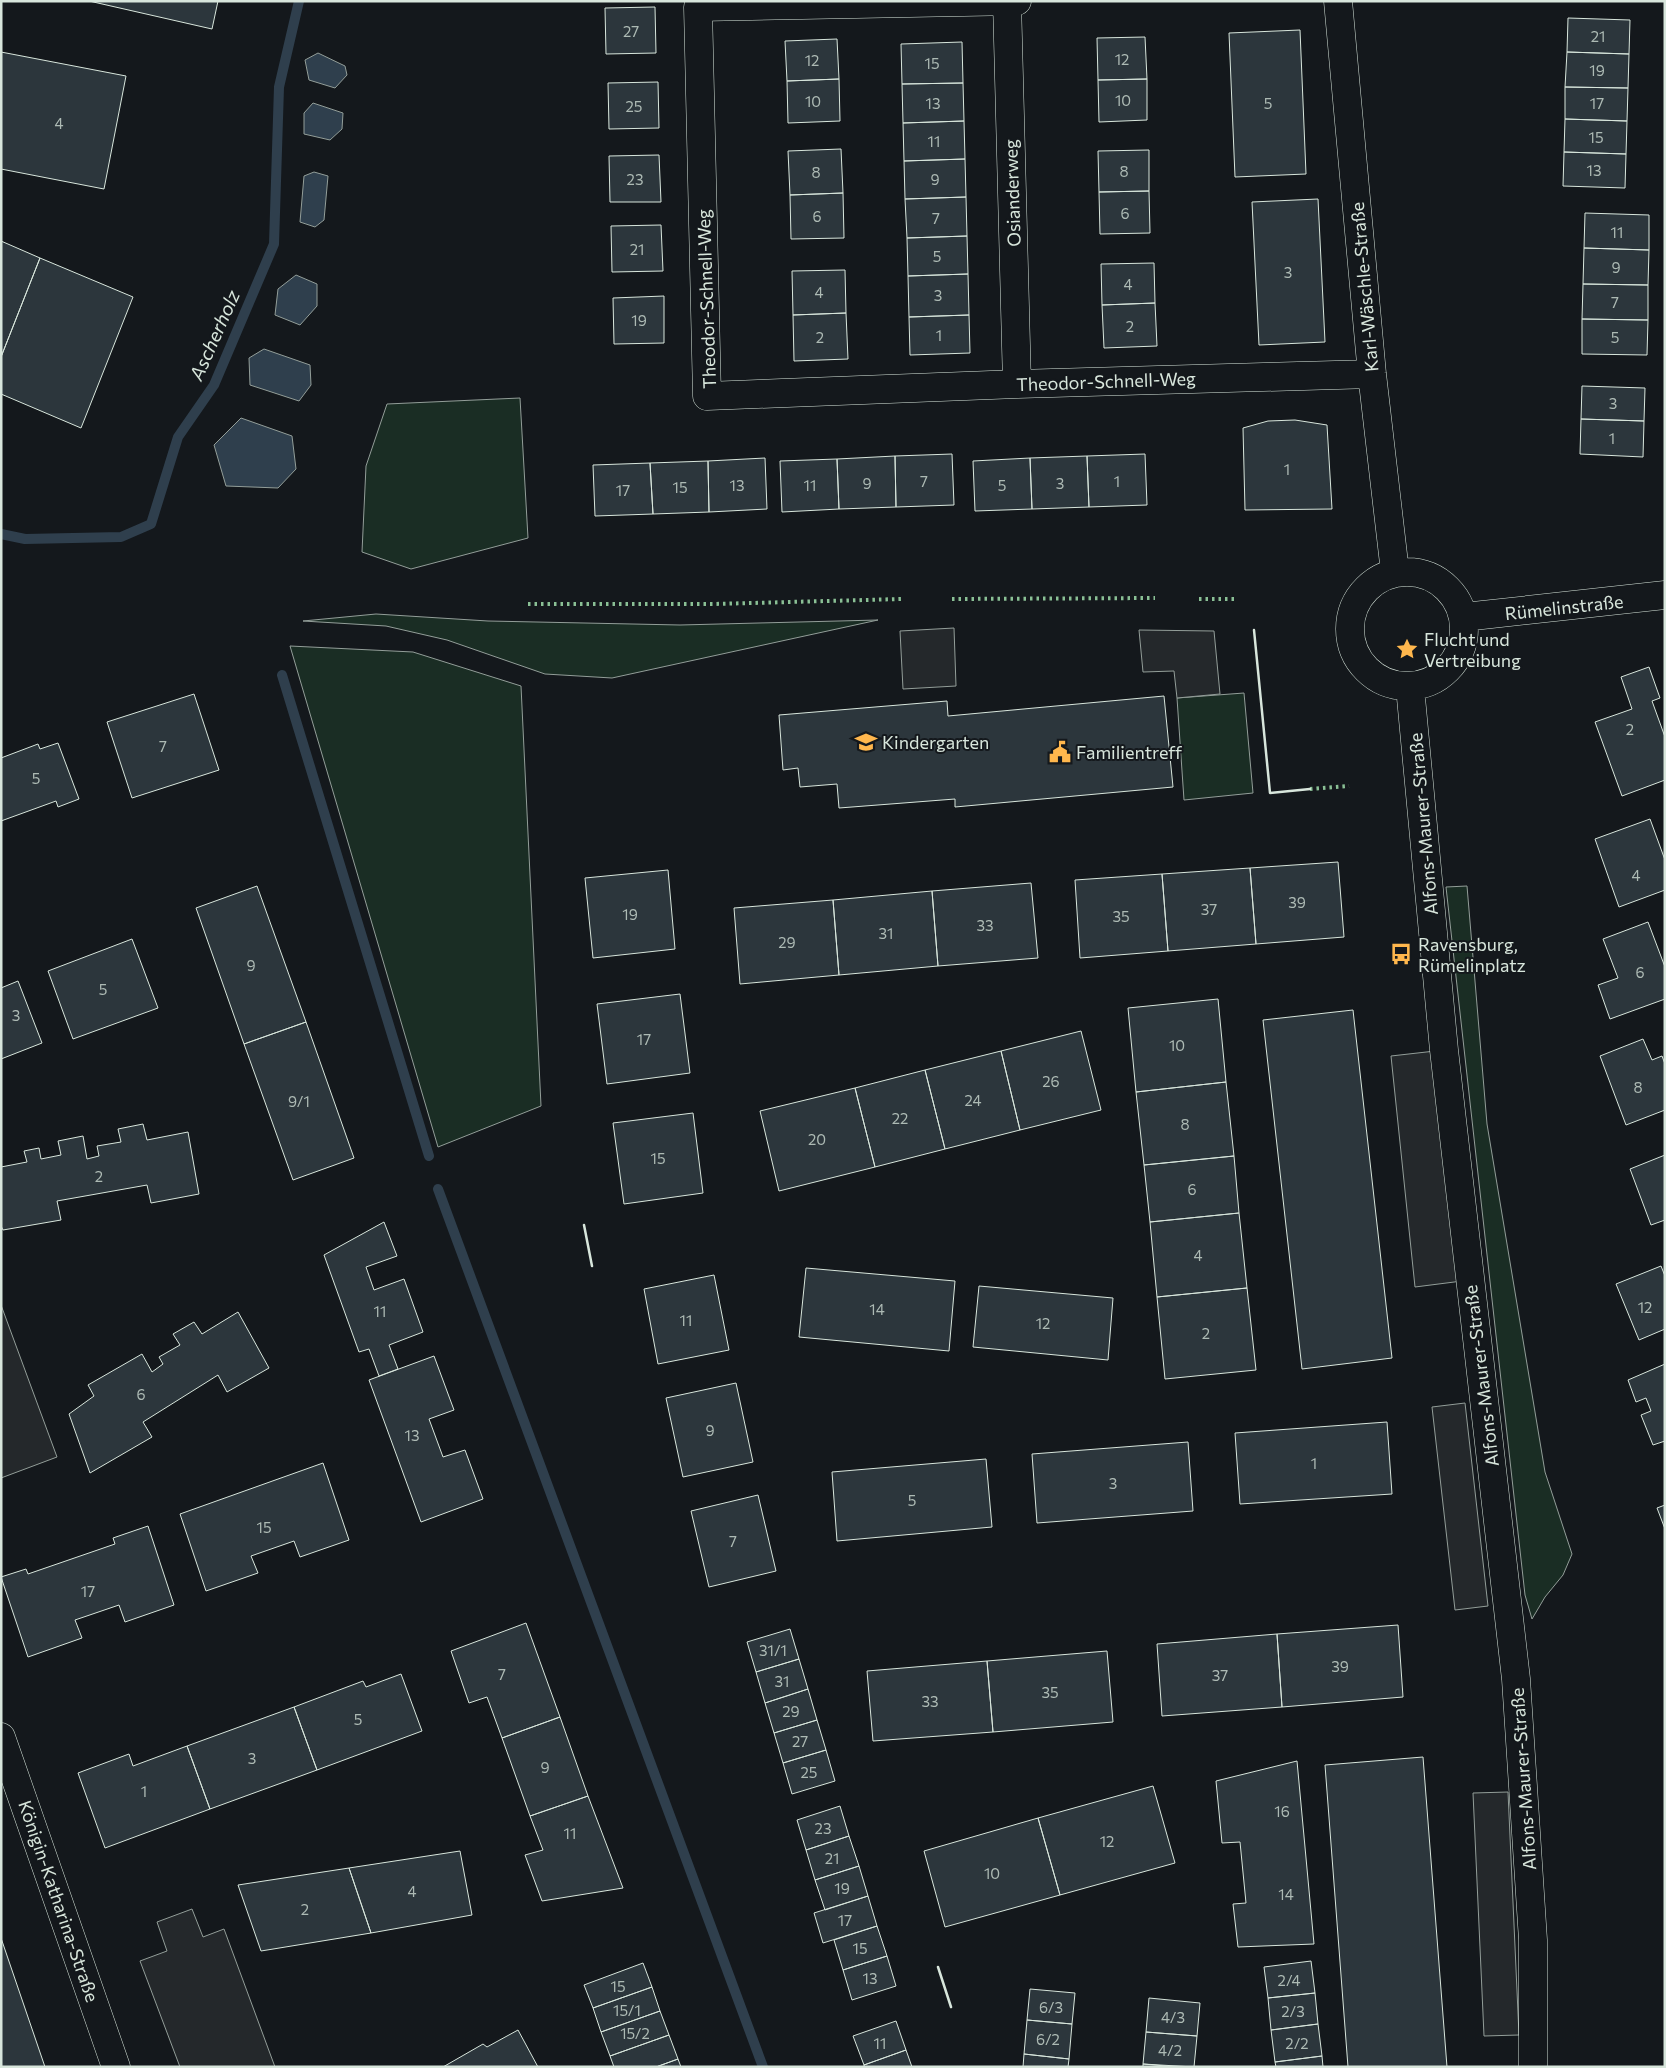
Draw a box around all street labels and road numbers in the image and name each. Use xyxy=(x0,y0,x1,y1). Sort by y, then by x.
street label: Osianderweg xyxy=(999,139,1025,247)
street label: Karl-Wäschle-Straße xyxy=(1346,201,1382,373)
street label: Theodor-Schnell-Weg xyxy=(692,209,720,389)
street label: Theodor-Schnell-Weg xyxy=(1016,367,1196,395)
street label: Rümelinstraße xyxy=(1504,590,1624,624)
street label: Alfons-Maurer-Straße xyxy=(1404,732,1442,916)
street label: Alfons-Maurer-Straße xyxy=(1459,1284,1503,1468)
street label: Alfons-Maurer-Straße xyxy=(1506,1687,1540,1871)
street label: Königin-Katharina-Straße xyxy=(14,1797,104,2005)

